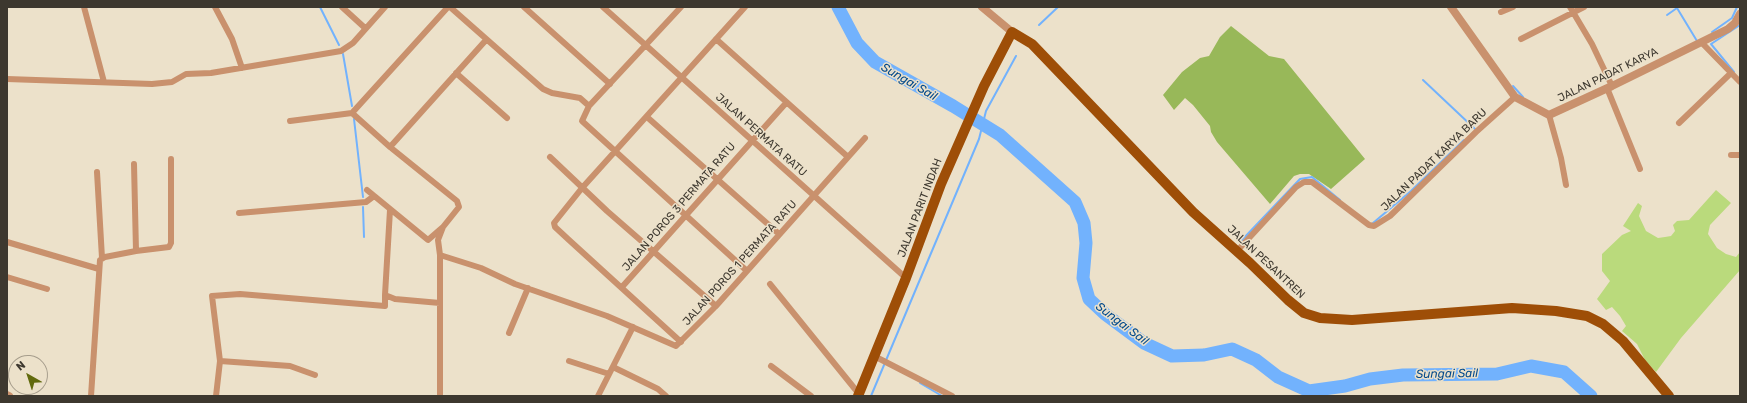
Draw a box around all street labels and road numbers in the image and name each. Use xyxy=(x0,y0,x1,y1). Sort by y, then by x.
street label: JALAN PADAT KARYA xyxy=(1556,45,1660,105)
street label: JALAN PERMATA RATU xyxy=(713,91,809,179)
street label: JALAN PADAT KARYA BARU xyxy=(1378,106,1490,214)
street label: JALAN POROS 3 PERMATA RATU xyxy=(620,140,738,274)
street label: JALAN PARIT INDAH xyxy=(895,157,945,259)
street label: JALAN POROS 1 PERMATA RATU xyxy=(680,198,800,328)
street label: JALAN PESANTREN xyxy=(1224,223,1308,301)

